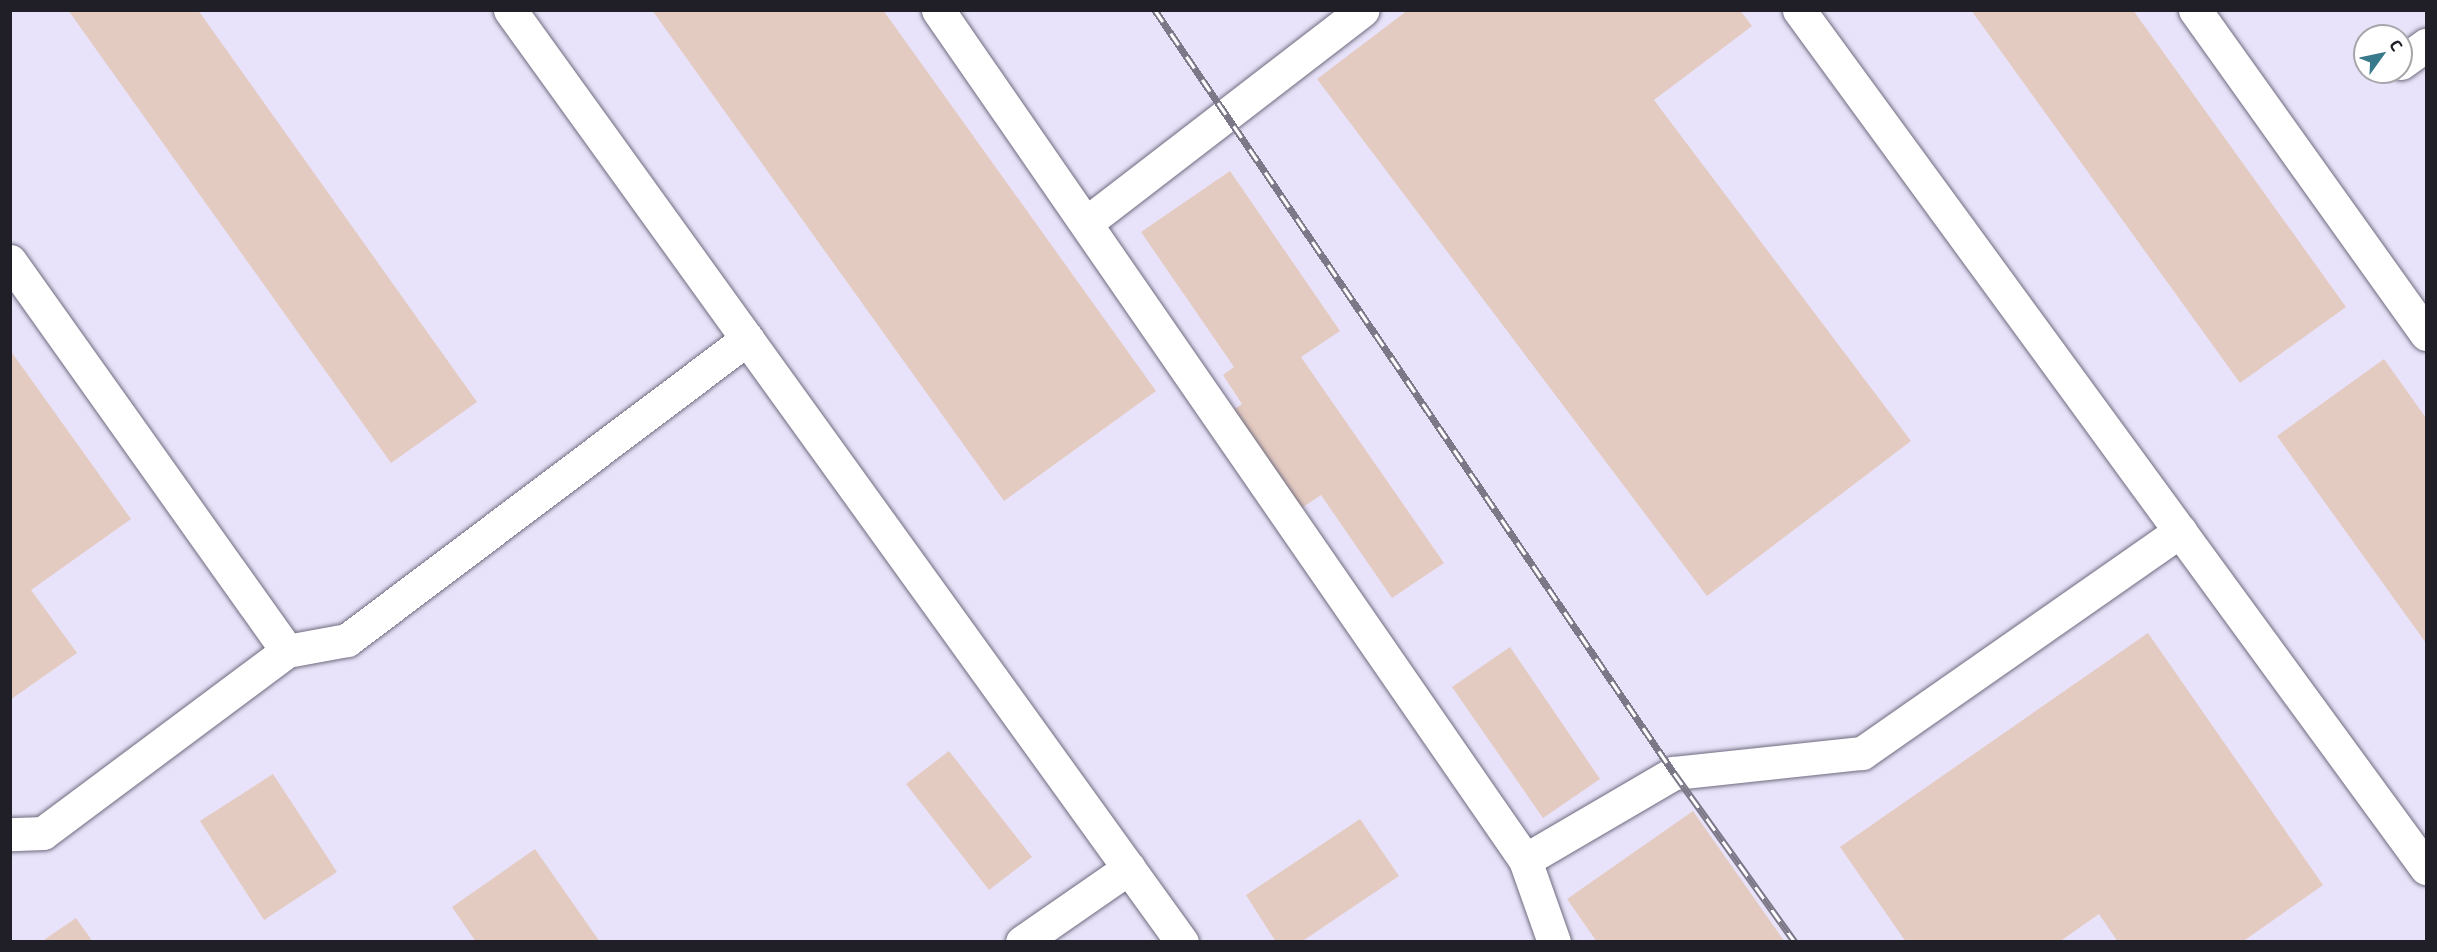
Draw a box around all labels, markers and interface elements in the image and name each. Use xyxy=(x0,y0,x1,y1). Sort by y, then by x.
north arrow xyxy=(2353,24,2413,84)
text: С xyxy=(2386,36,2407,54)

